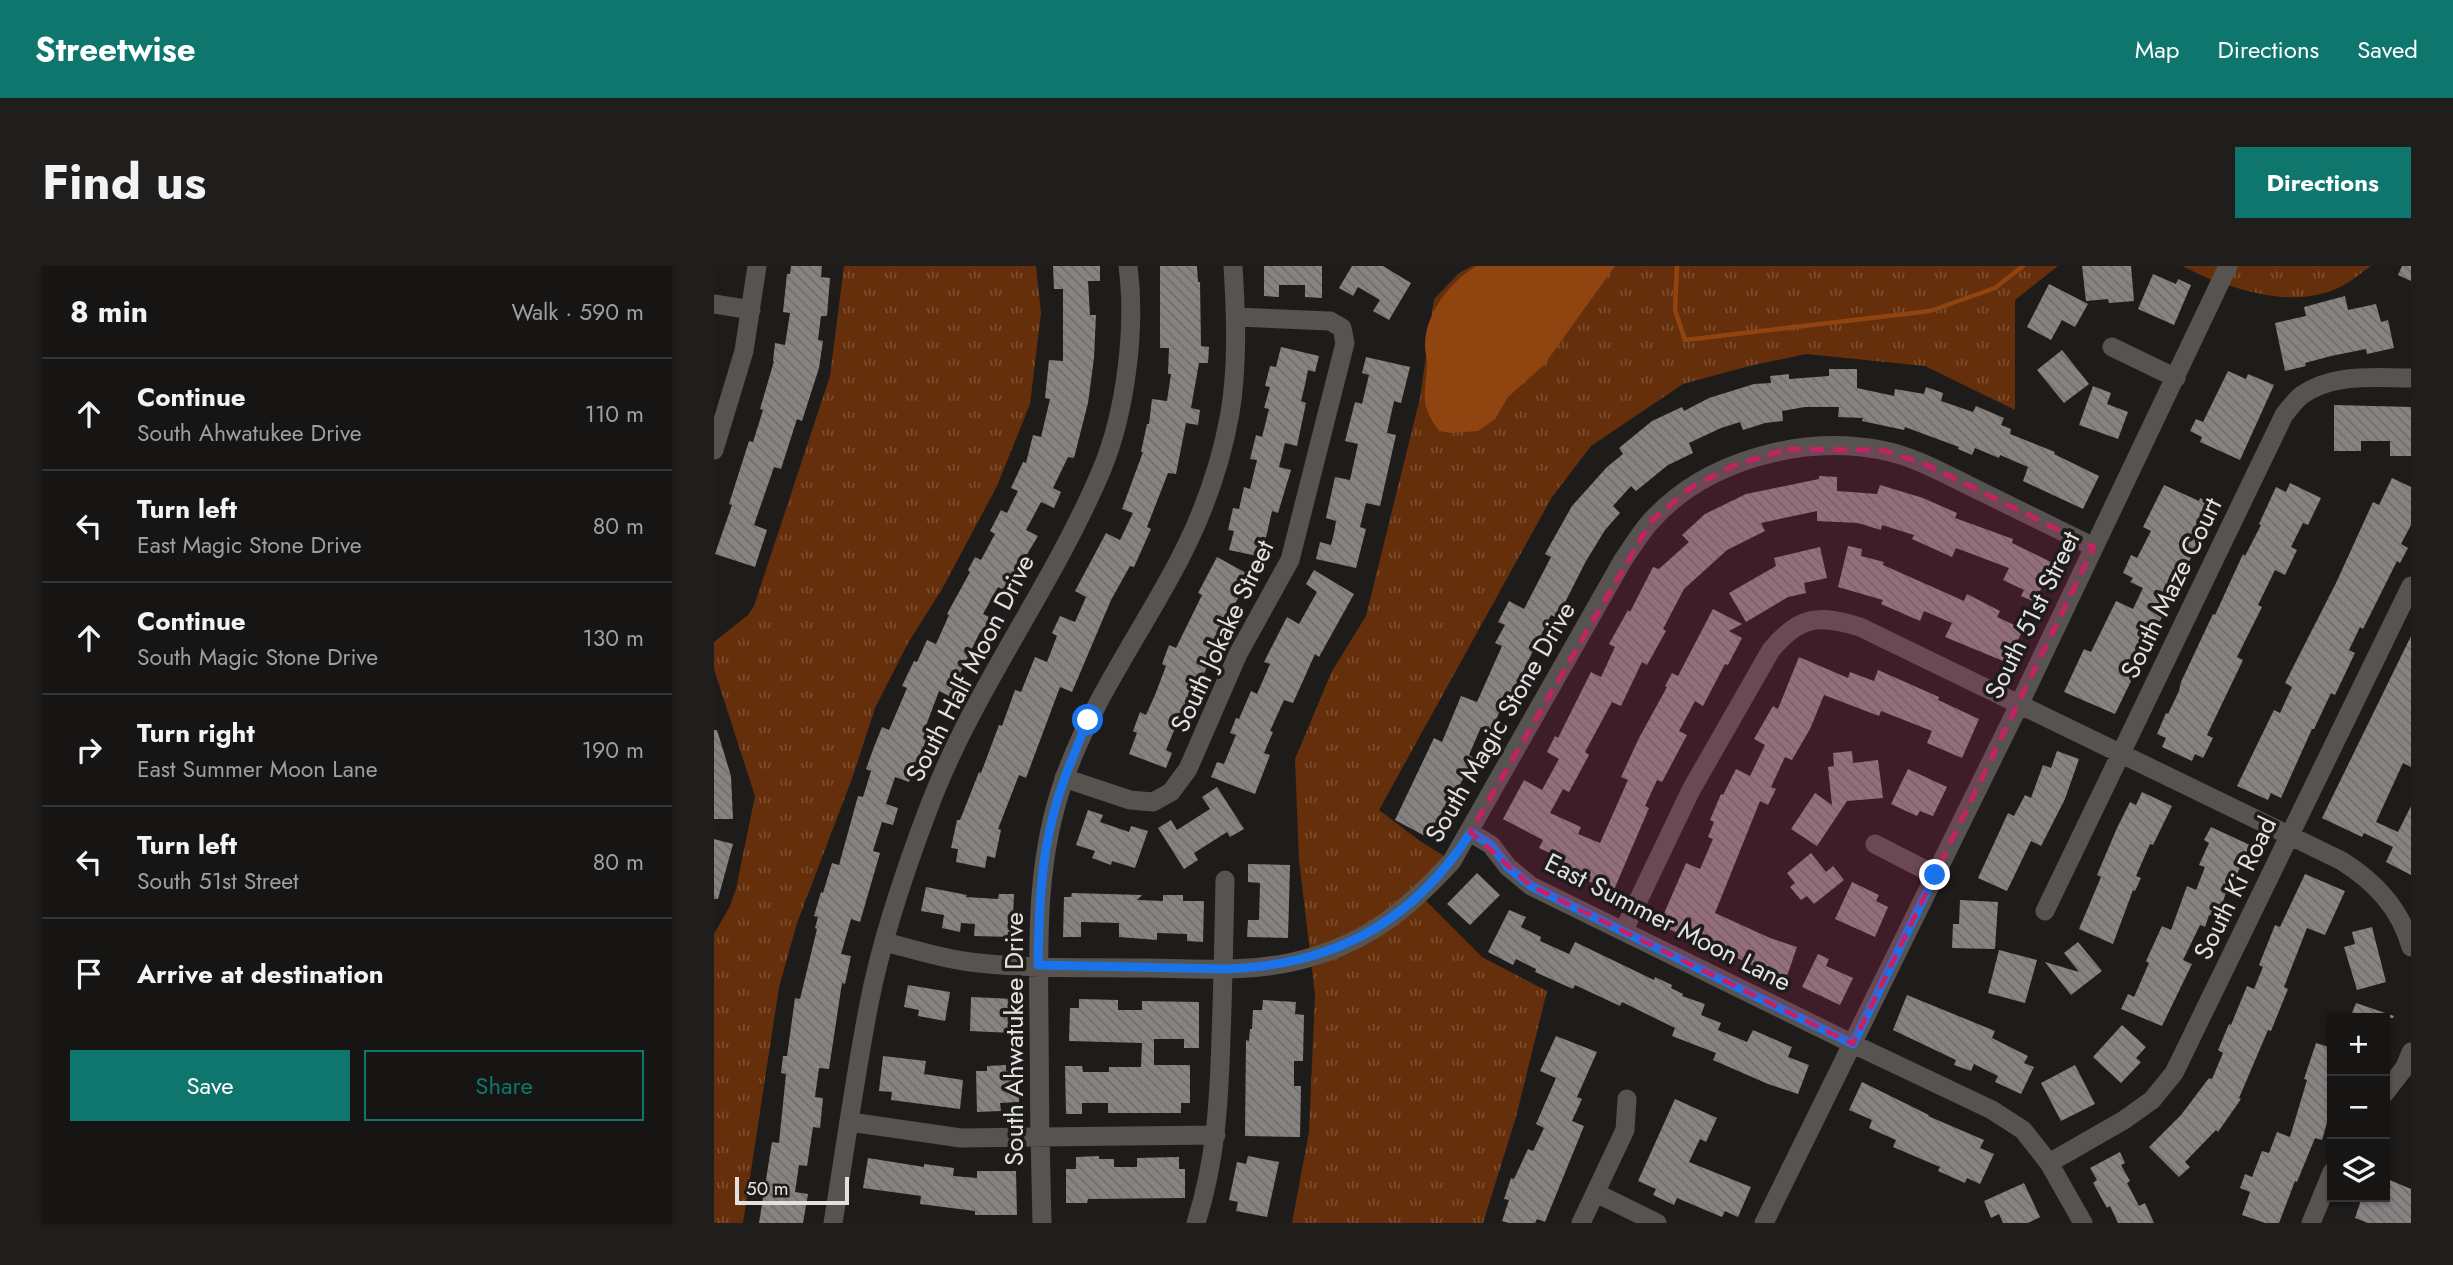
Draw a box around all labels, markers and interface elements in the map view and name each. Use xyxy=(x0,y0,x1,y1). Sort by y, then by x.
text: Streetwise xyxy=(35,26,196,73)
text: Map xyxy=(2135,32,2180,67)
text: Directions xyxy=(2218,32,2319,67)
text: Saved xyxy=(2357,32,2418,67)
text: Find us xyxy=(42,147,206,217)
button: Directions xyxy=(2235,147,2411,218)
text: 8 min xyxy=(70,290,148,333)
text: Walk · 590 m xyxy=(511,295,644,329)
text: Continue xyxy=(137,378,246,416)
icon: ahead xyxy=(70,395,108,433)
text: 110 m xyxy=(585,397,644,431)
text: South Ahwatukee Drive xyxy=(137,416,362,450)
text: Turn left xyxy=(137,490,237,528)
street label: South Maze Court xyxy=(2111,490,2232,685)
icon: left xyxy=(70,507,108,545)
text: 80 m xyxy=(593,509,644,543)
street label: South 51st Street xyxy=(1975,524,2089,705)
text: East Magic Stone Drive xyxy=(137,528,362,562)
street label: South Jokake Street xyxy=(1161,533,1284,738)
street label: South Half Moon Drive xyxy=(896,548,1044,788)
street label: South Magic Stone Drive xyxy=(1415,595,1585,849)
text: Continue xyxy=(137,602,246,640)
icon: ahead xyxy=(70,619,108,657)
text: 130 m xyxy=(582,621,644,655)
text: South Magic Stone Drive xyxy=(137,640,378,674)
route start xyxy=(1072,704,1103,735)
text: Turn right xyxy=(137,714,255,752)
icon: right xyxy=(70,731,108,769)
text: 190 m xyxy=(582,733,644,767)
text: East Summer Moon Lane xyxy=(137,752,378,786)
street label: South Ki Road xyxy=(2184,810,2286,966)
text: Turn left xyxy=(137,826,237,864)
icon: left xyxy=(70,843,108,881)
street label: East Summer Moon Lane xyxy=(1538,843,1798,1001)
text: 80 m xyxy=(593,845,644,879)
route end xyxy=(1919,859,1950,890)
text: South 51st Street xyxy=(137,864,299,898)
street label: South Ahwatukee Drive xyxy=(995,912,1033,1166)
icon: arrive xyxy=(70,955,108,993)
text: Arrive at destination xyxy=(137,955,384,993)
map controls xyxy=(2327,1013,2390,1202)
button: + xyxy=(2327,1013,2390,1076)
button: Save xyxy=(70,1050,350,1121)
button: Share xyxy=(364,1050,644,1121)
button: − xyxy=(2327,1076,2390,1139)
button: layers xyxy=(2327,1139,2390,1202)
scale bar xyxy=(735,1174,849,1206)
text: 50 m xyxy=(746,1175,789,1202)

